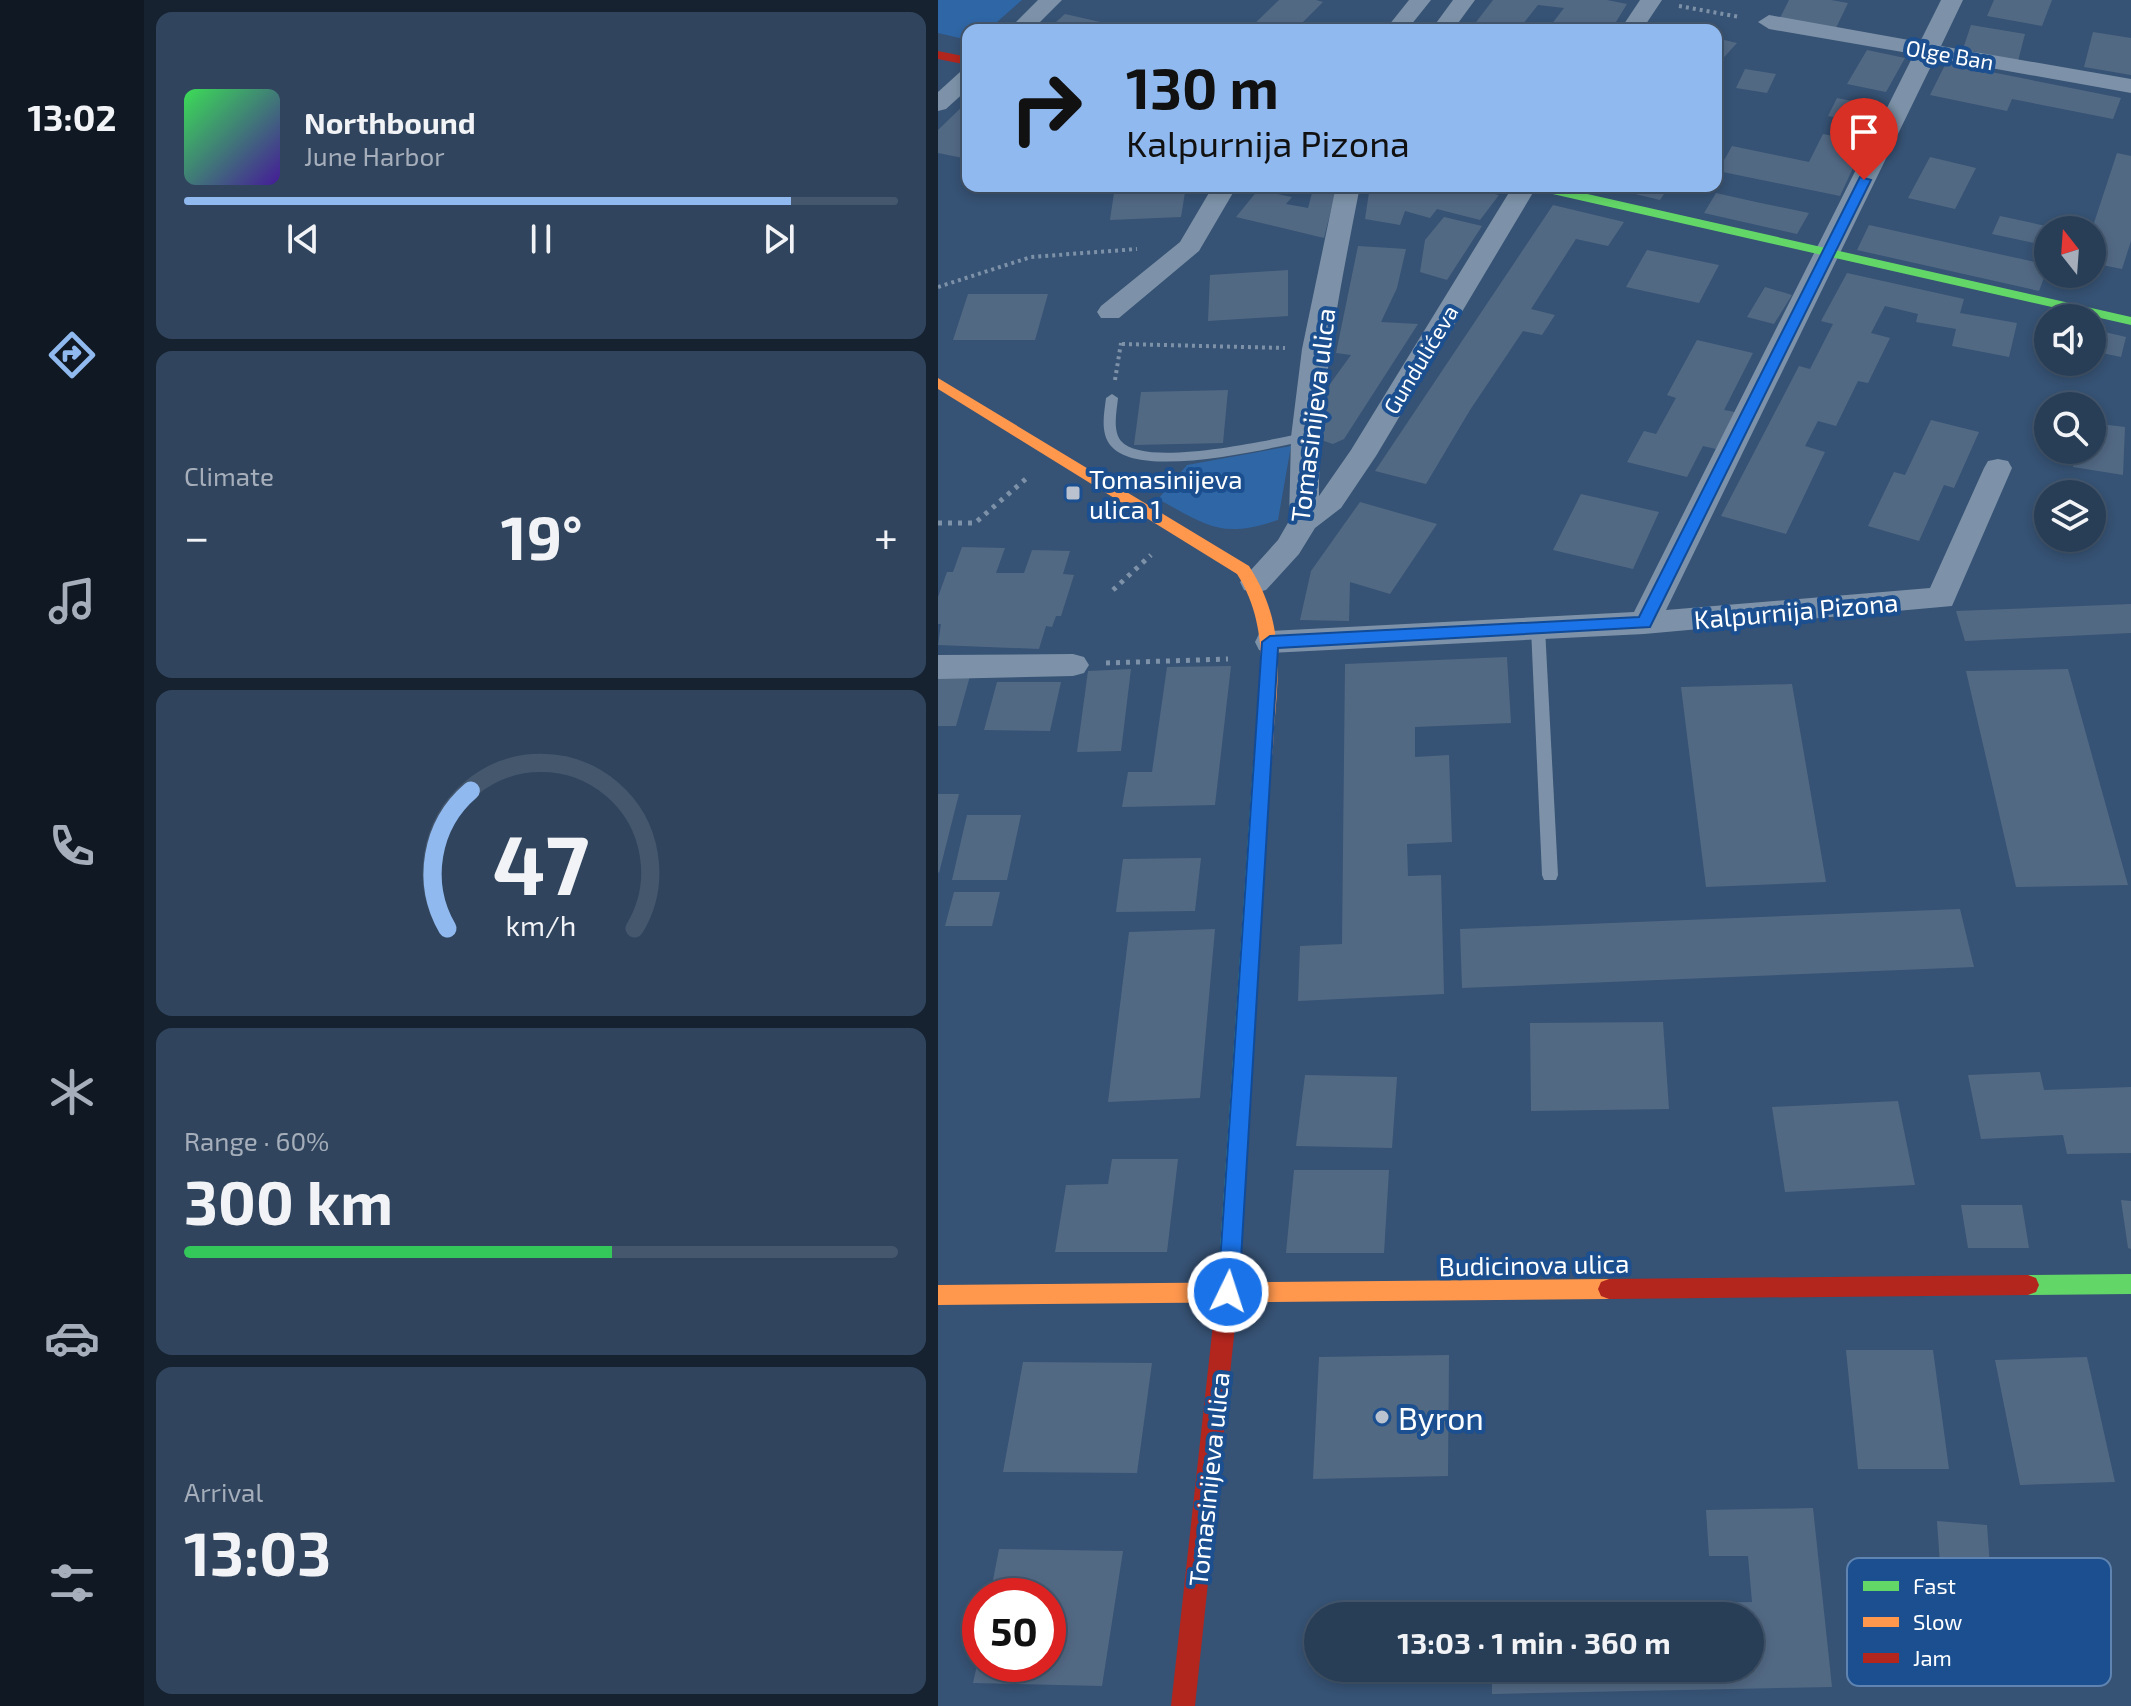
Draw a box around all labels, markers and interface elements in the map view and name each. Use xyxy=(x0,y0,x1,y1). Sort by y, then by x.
street label: Olge Ban xyxy=(1904,34,1996,74)
text: 130 m xyxy=(1126,53,1279,120)
icon: right xyxy=(994,56,1098,160)
text: 13:02 xyxy=(28,95,116,138)
pin xyxy=(1830,98,1898,180)
text: Northbound xyxy=(304,104,476,140)
icon: arrive xyxy=(1842,110,1886,154)
text: Kalpurnija Pizona xyxy=(1126,121,1410,164)
text: June Harbor xyxy=(304,140,445,171)
north arrow xyxy=(2034,216,2106,288)
map controls xyxy=(2034,216,2106,552)
icon: previous xyxy=(281,217,325,261)
icon: pause xyxy=(519,217,563,261)
icon: next xyxy=(757,217,801,261)
street label: Gundulićeva xyxy=(1377,300,1463,418)
button: sound xyxy=(2034,304,2106,376)
street label: Tomasinijeva ulica xyxy=(1283,306,1341,524)
icon: directions xyxy=(44,327,100,383)
button: search xyxy=(2034,392,2106,464)
text: Climate xyxy=(184,460,274,491)
place label: Tomasinijeva ulica 1 xyxy=(1089,463,1243,524)
button: layers xyxy=(2034,480,2106,552)
marker: Tomasinijeva ulica 1 xyxy=(1064,484,1082,502)
text: 19° xyxy=(501,500,583,572)
text: − xyxy=(184,509,210,562)
text: + xyxy=(874,509,898,562)
icon: music xyxy=(44,573,100,629)
street label: Kalpurnija Pizona xyxy=(1693,586,1899,634)
text: 47 xyxy=(493,812,589,912)
icon: phone xyxy=(44,818,100,874)
text: km/h xyxy=(506,907,576,942)
icon: climate xyxy=(44,1064,100,1120)
text: Range · 60% xyxy=(184,1125,329,1156)
text: 300 km xyxy=(184,1165,393,1237)
street label: Budicinova ulica xyxy=(1438,1247,1630,1281)
position arrow xyxy=(1186,1250,1270,1334)
icon: car xyxy=(44,1310,100,1366)
street label: Tomasinijeva ulica xyxy=(1181,1370,1235,1588)
place label: Byron xyxy=(1398,1398,1484,1436)
marker: Byron xyxy=(1373,1408,1391,1426)
text: Arrival xyxy=(184,1476,263,1507)
text: 13:03 xyxy=(184,1516,331,1588)
icon: filters xyxy=(44,1555,100,1611)
legend xyxy=(1847,1558,2111,1686)
text: Fast xyxy=(1913,1572,1956,1598)
speed limit sign: 50 xyxy=(962,1578,1066,1682)
text: Slow xyxy=(1913,1608,1962,1634)
text: 13:03 · 1 min · 360 m xyxy=(1397,1624,1671,1660)
text: Jam xyxy=(1913,1644,1952,1670)

